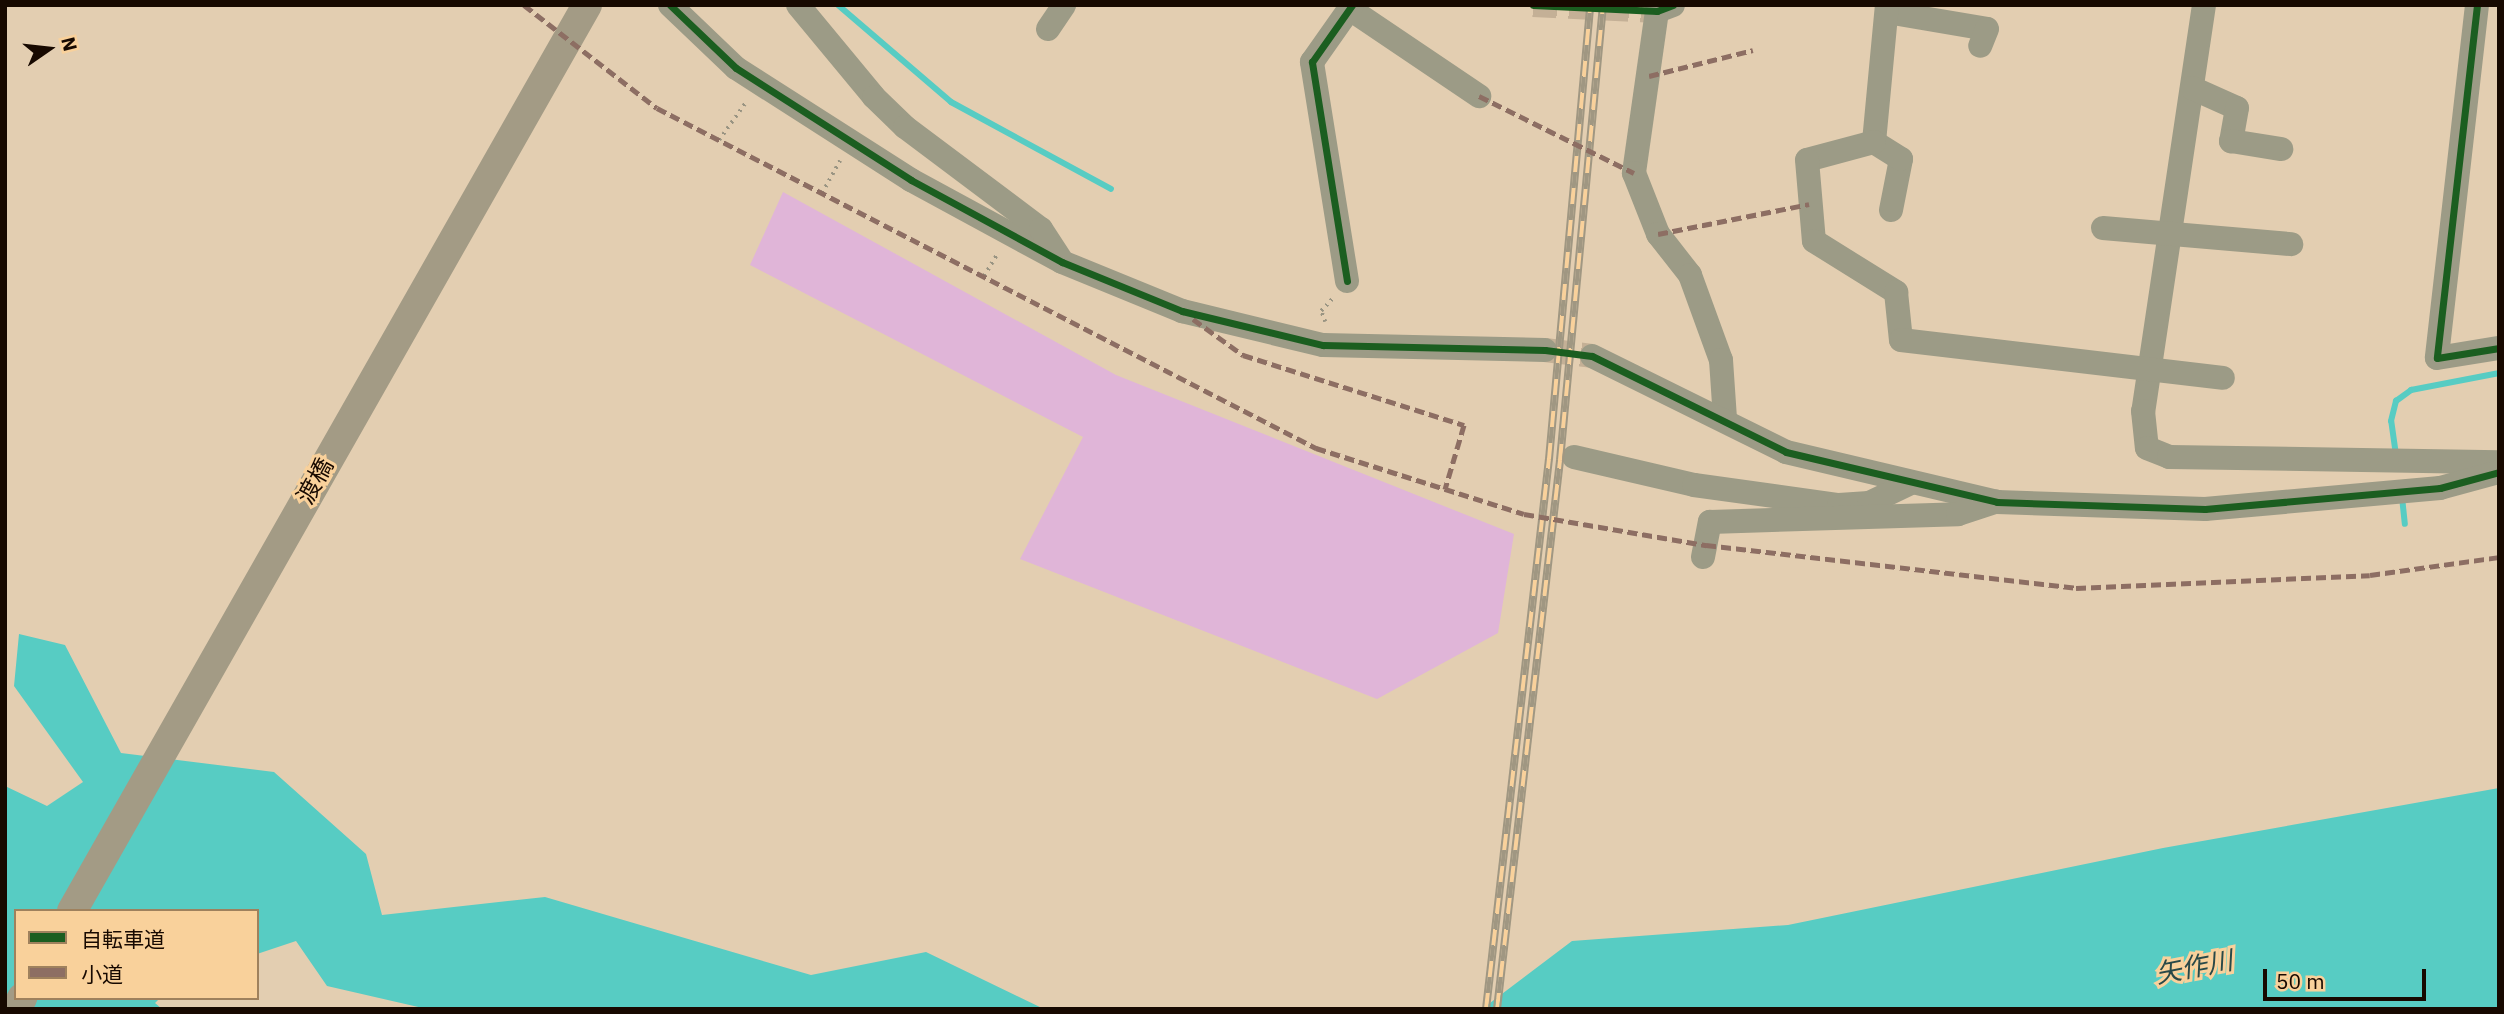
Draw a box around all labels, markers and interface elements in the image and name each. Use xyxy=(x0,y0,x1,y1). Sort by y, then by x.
north arrow xyxy=(14,14,84,84)
text: N xyxy=(56,34,83,53)
street label: 渡橋 xyxy=(291,453,339,509)
legend xyxy=(14,909,259,1000)
text: 自転車道 xyxy=(81,925,165,953)
water label: 矢作川 xyxy=(2153,944,2235,990)
scale bar xyxy=(2266,954,2429,998)
text: 小道 xyxy=(81,960,123,988)
text: 50 m xyxy=(2276,967,2325,995)

